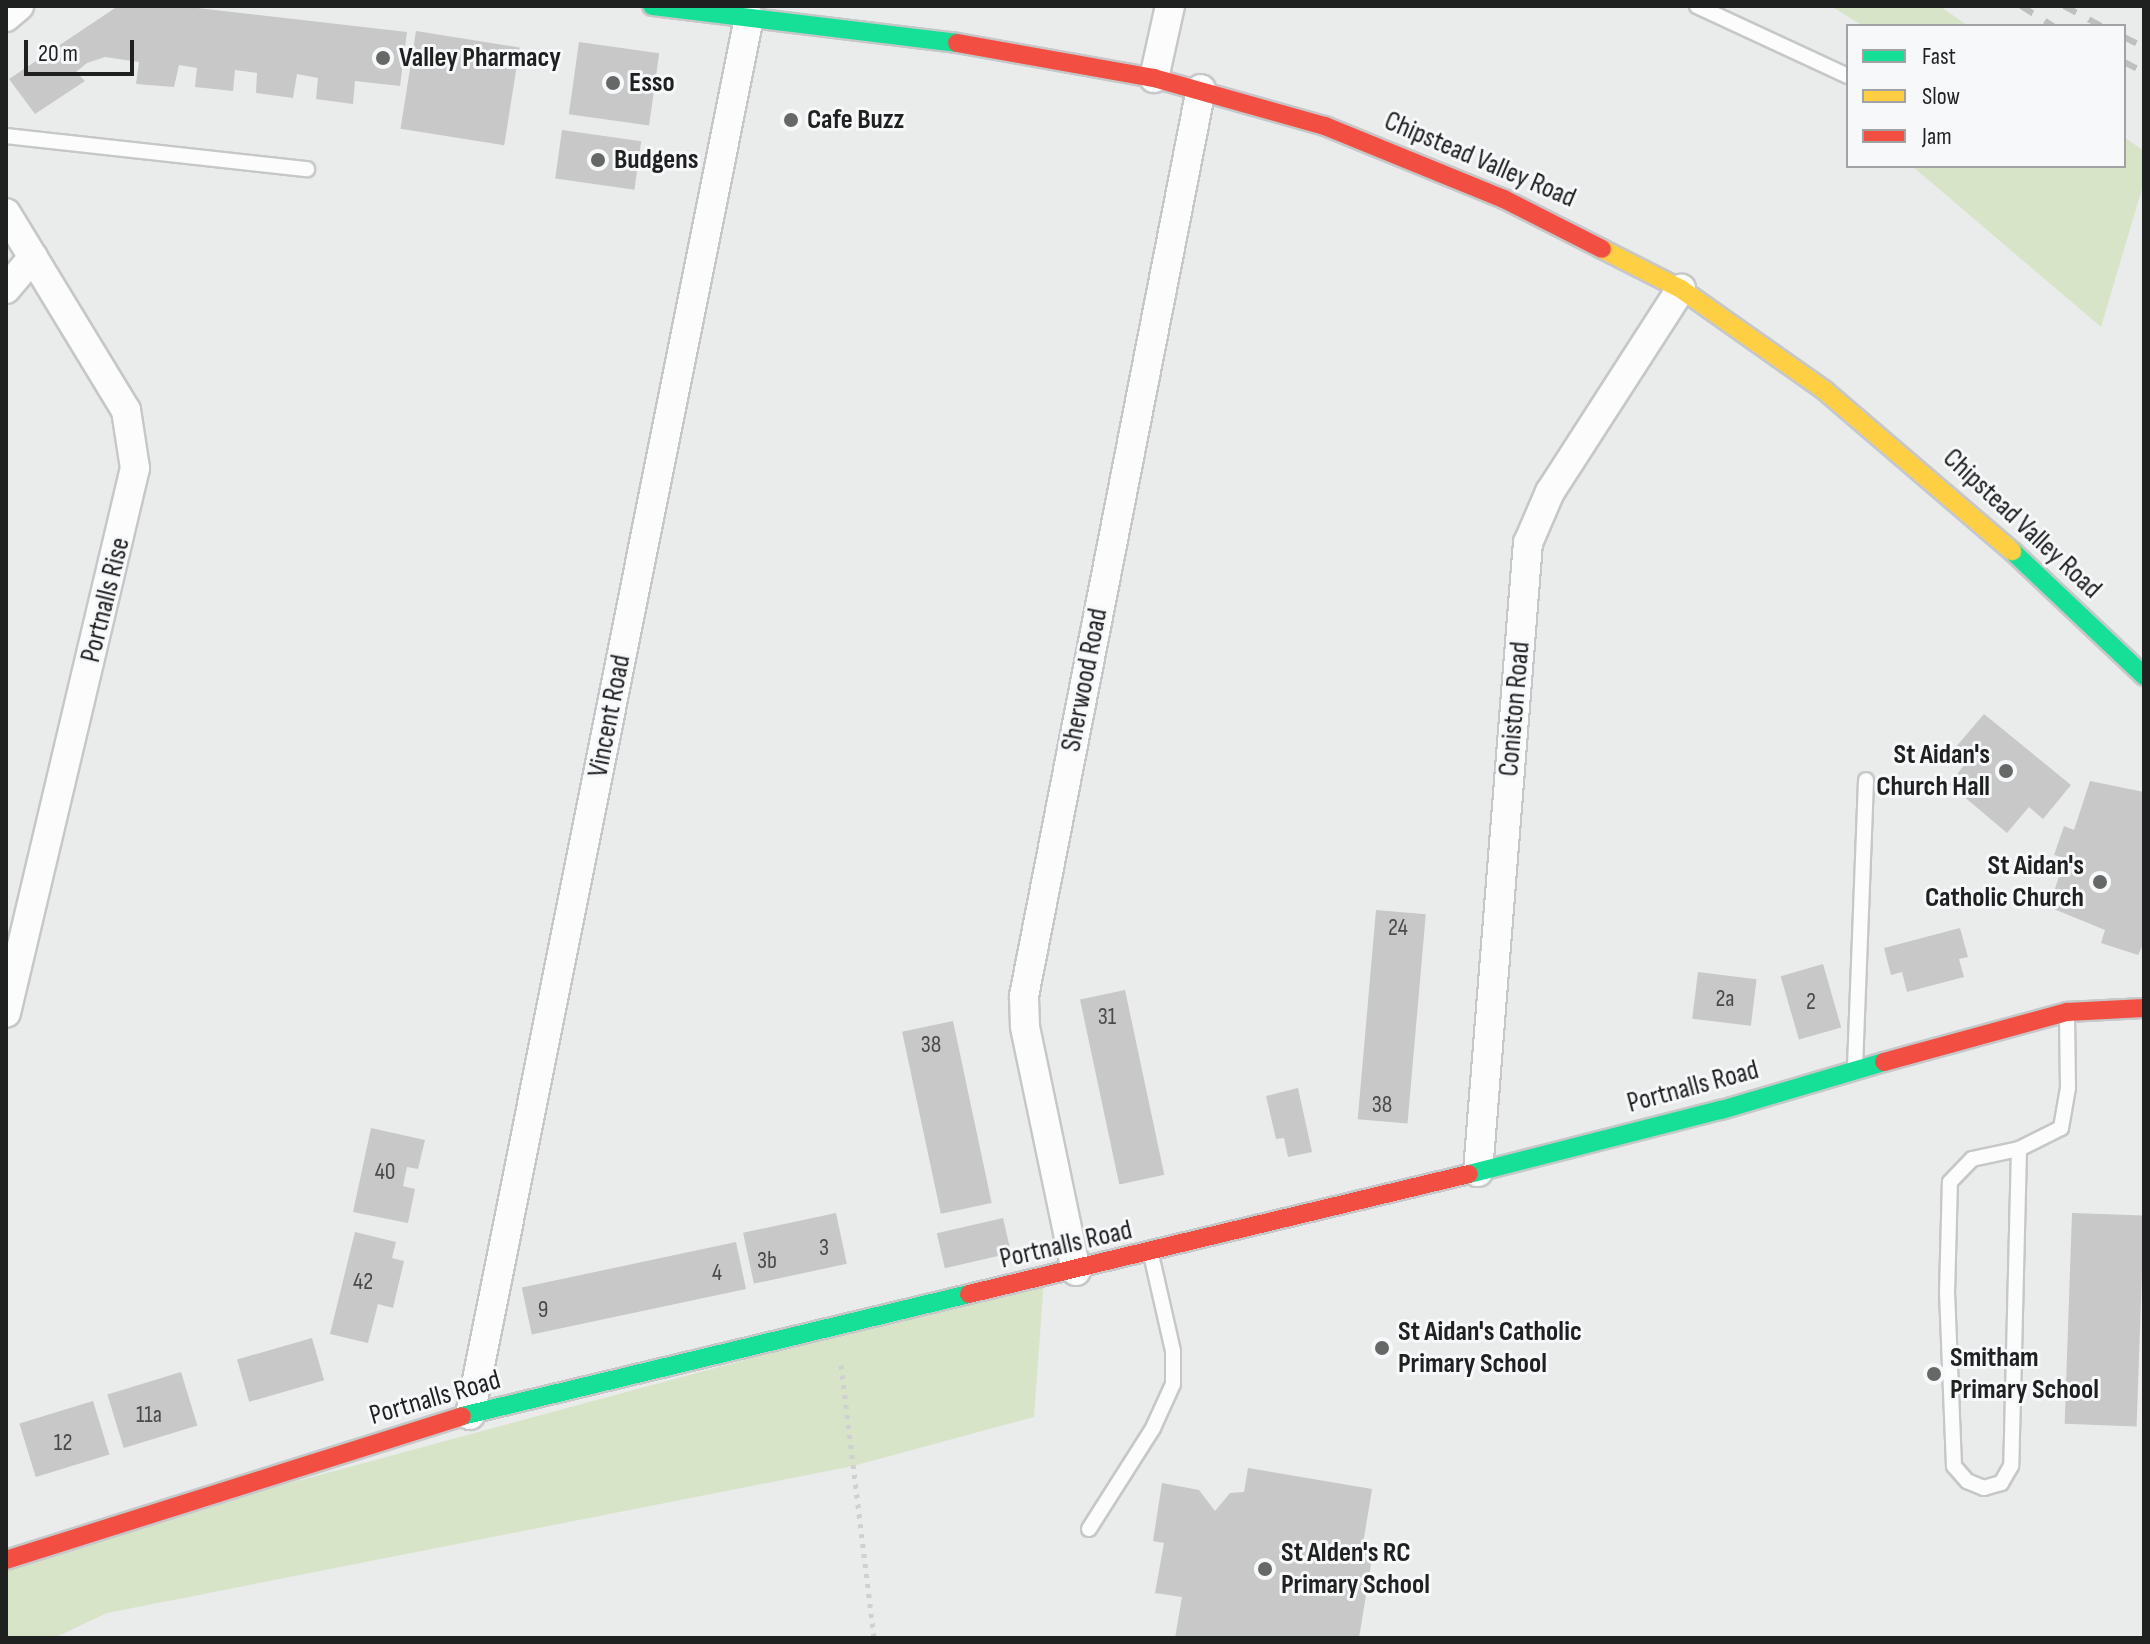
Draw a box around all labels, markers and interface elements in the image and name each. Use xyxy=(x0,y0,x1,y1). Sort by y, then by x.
scale bar xyxy=(28,24,138,74)
legend xyxy=(1846,24,2126,168)
text: 20 m xyxy=(38,39,78,68)
place label: Valley Pharmacy xyxy=(399,41,561,75)
text: Fast xyxy=(1922,42,1956,71)
marker: Valley Pharmacy xyxy=(374,49,392,67)
place label: Esso xyxy=(629,66,675,100)
marker: Esso xyxy=(604,74,622,92)
text: Slow xyxy=(1922,82,1960,111)
place label: Cafe Buzz xyxy=(807,103,904,137)
street label: Chipstead Valley Road xyxy=(1379,105,1581,215)
marker: Cafe Buzz xyxy=(782,111,800,129)
text: Jam xyxy=(1922,122,1952,151)
place label: Budgens xyxy=(614,143,699,177)
marker: Budgens xyxy=(589,151,607,169)
street label: Chipstead Valley Road xyxy=(1936,442,2108,606)
street label: Portnalls Rise xyxy=(74,534,138,666)
street label: Sherwood Road xyxy=(1055,605,1115,755)
street label: Coniston Road xyxy=(1492,640,1538,778)
street label: Vincent Road xyxy=(582,652,638,780)
place label: St Aidan's Church Hall xyxy=(1876,738,1990,804)
marker: St Aidan's Church Hall xyxy=(1997,762,2015,780)
place label: St Aidan's Catholic Church xyxy=(1925,849,2084,915)
marker: St Aidan's Catholic Church xyxy=(2091,873,2109,891)
house number: 24 xyxy=(1388,914,1408,942)
house number: 2a xyxy=(1715,985,1735,1013)
house number: 2 xyxy=(1806,988,1816,1016)
house number: 31 xyxy=(1098,1003,1116,1031)
house number: 38 xyxy=(921,1031,941,1059)
street label: Portnalls Road xyxy=(1624,1053,1762,1121)
house number: 38 xyxy=(1372,1091,1392,1119)
house number: 40 xyxy=(375,1158,395,1186)
street label: Portnalls Road xyxy=(997,1213,1135,1277)
house number: 3 xyxy=(819,1234,829,1262)
house number: 3b xyxy=(757,1247,777,1275)
house number: 4 xyxy=(712,1259,722,1287)
house number: 42 xyxy=(353,1268,373,1296)
house number: 9 xyxy=(538,1296,548,1324)
place label: St Aidan's Catholic Primary School xyxy=(1398,1315,1582,1381)
marker: St Aidan's Catholic Primary School xyxy=(1373,1339,1391,1357)
place label: Smitham Primary School xyxy=(1950,1341,2099,1407)
street label: Portnalls Road xyxy=(366,1363,504,1433)
marker: Smitham Primary School xyxy=(1925,1365,1943,1383)
house number: 11a xyxy=(136,1401,162,1429)
house number: 12 xyxy=(54,1429,72,1457)
place label: St AIden's RC Primary School xyxy=(1281,1536,1430,1602)
marker: St AIden's RC Primary School xyxy=(1256,1560,1274,1578)

